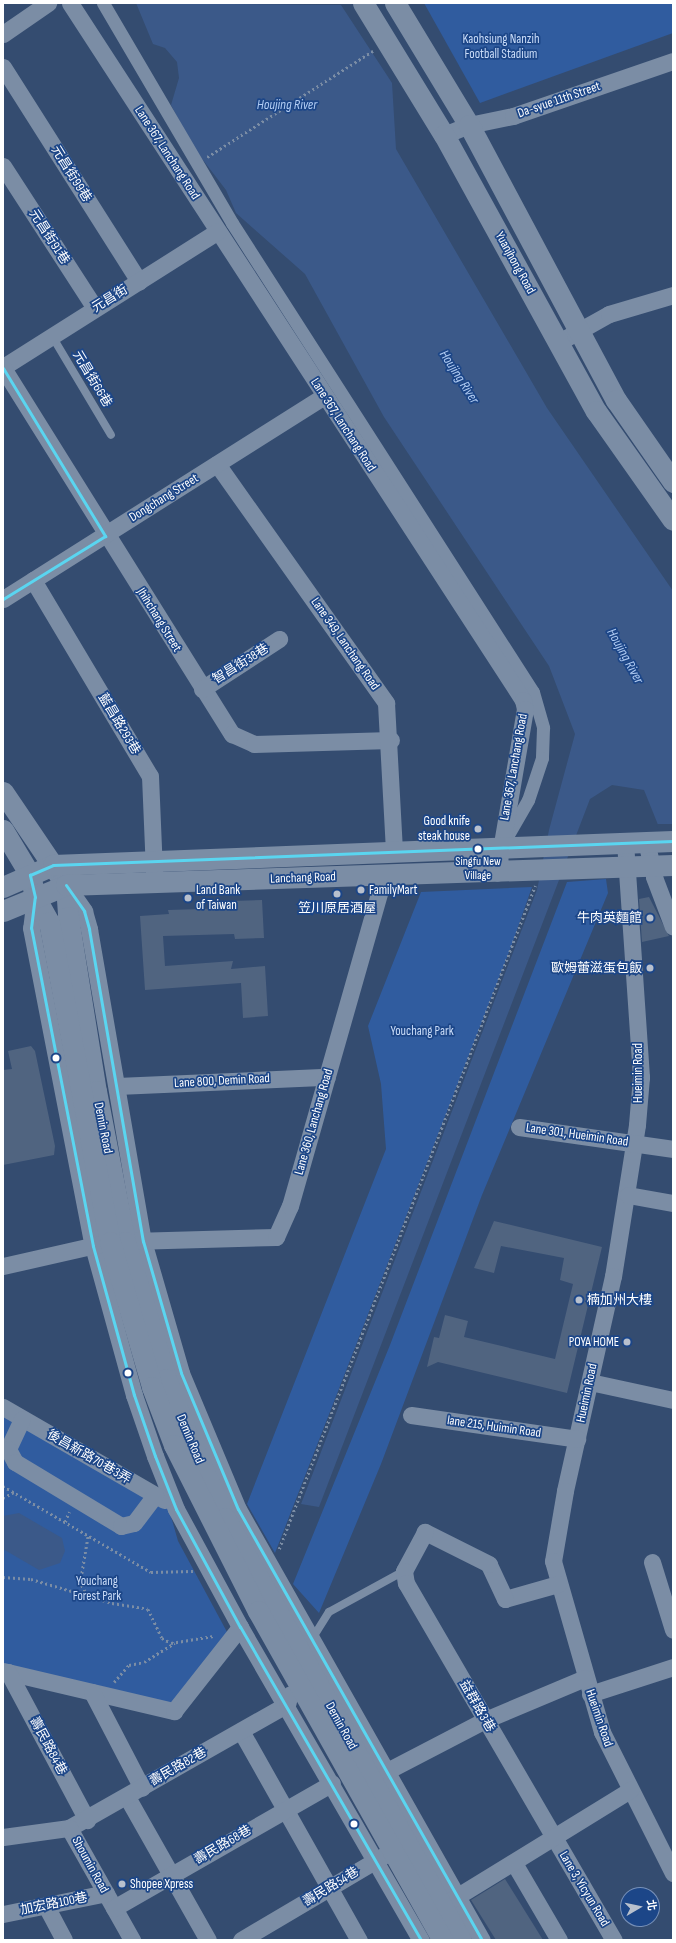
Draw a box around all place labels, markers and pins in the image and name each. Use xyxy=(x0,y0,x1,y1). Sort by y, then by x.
place label: Good knife steak house xyxy=(418,814,470,845)
marker: Good knife steak house xyxy=(473,824,483,834)
marker: Singfu New Village xyxy=(473,844,483,854)
place label: Singfu New Village xyxy=(455,855,501,883)
place label: FamilyMart xyxy=(369,882,417,898)
place label: Land Bank of Taiwan xyxy=(196,883,240,914)
marker: FamilyMart xyxy=(356,885,366,895)
marker: 笠川原居酒屋 xyxy=(332,889,342,899)
marker: Land Bank of Taiwan xyxy=(183,893,193,903)
place label: 笠川原居酒屋 xyxy=(298,900,376,916)
place label: 牛肉英麵館 xyxy=(577,910,642,926)
marker: 牛肉英麵館 xyxy=(645,913,655,923)
place label: 歐姆蕾滋蛋包飯 xyxy=(551,960,642,976)
marker: 歐姆蕾滋蛋包飯 xyxy=(645,963,655,973)
unlabelled marker xyxy=(51,1053,61,1063)
place label: 楠加州大樓 xyxy=(587,1292,652,1308)
marker: 楠加州大樓 xyxy=(574,1295,584,1305)
place label: POYA HOME xyxy=(569,1334,619,1350)
marker: POYA HOME xyxy=(622,1337,632,1347)
unlabelled marker xyxy=(123,1368,133,1378)
unlabelled marker xyxy=(349,1819,359,1829)
place label: Shopee Xpress xyxy=(130,1876,193,1892)
marker: Shopee Xpress xyxy=(117,1879,127,1889)

